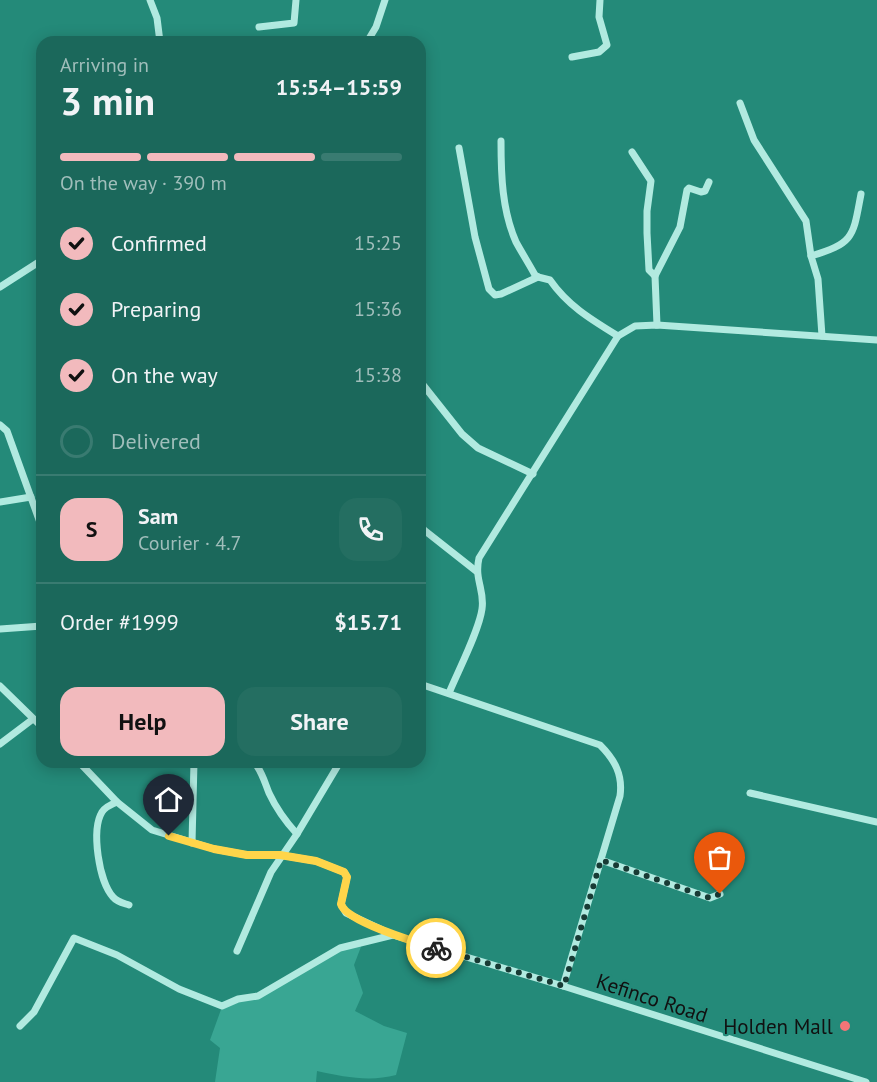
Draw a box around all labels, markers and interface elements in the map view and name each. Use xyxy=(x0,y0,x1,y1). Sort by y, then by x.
text: Arriving in xyxy=(60,52,149,78)
text: 15:54–15:59 xyxy=(276,73,402,101)
text: 3 min xyxy=(60,75,155,126)
text: On the way · 390 m xyxy=(60,170,227,196)
icon: check xyxy=(60,227,93,260)
text: Confirmed xyxy=(111,229,207,257)
text: 15:25 xyxy=(354,230,402,256)
icon: check xyxy=(60,293,93,326)
text: Preparing xyxy=(111,295,201,323)
text: 15:36 xyxy=(354,296,402,322)
icon: check xyxy=(60,359,93,392)
text: On the way xyxy=(111,361,218,389)
text: 15:38 xyxy=(354,362,402,388)
text: Delivered xyxy=(111,427,201,455)
button: phone xyxy=(339,498,402,561)
text: Sam xyxy=(138,502,178,530)
text: S xyxy=(86,515,97,543)
text: Courier · 4.7 xyxy=(138,530,241,556)
text: Order #1999 xyxy=(60,608,179,636)
text: $15.71 xyxy=(334,608,402,636)
button: Help xyxy=(60,687,225,756)
button: Share xyxy=(237,687,402,756)
pin xyxy=(143,774,194,836)
icon: home xyxy=(152,783,185,816)
pin xyxy=(694,832,745,894)
icon: bag xyxy=(703,841,736,874)
courier xyxy=(406,918,466,978)
icon: bike xyxy=(420,932,453,965)
street label: Kefinco Road xyxy=(593,967,711,1029)
place label: Holden Mall xyxy=(723,1013,833,1040)
marker: Holden Mall xyxy=(838,1019,852,1033)

